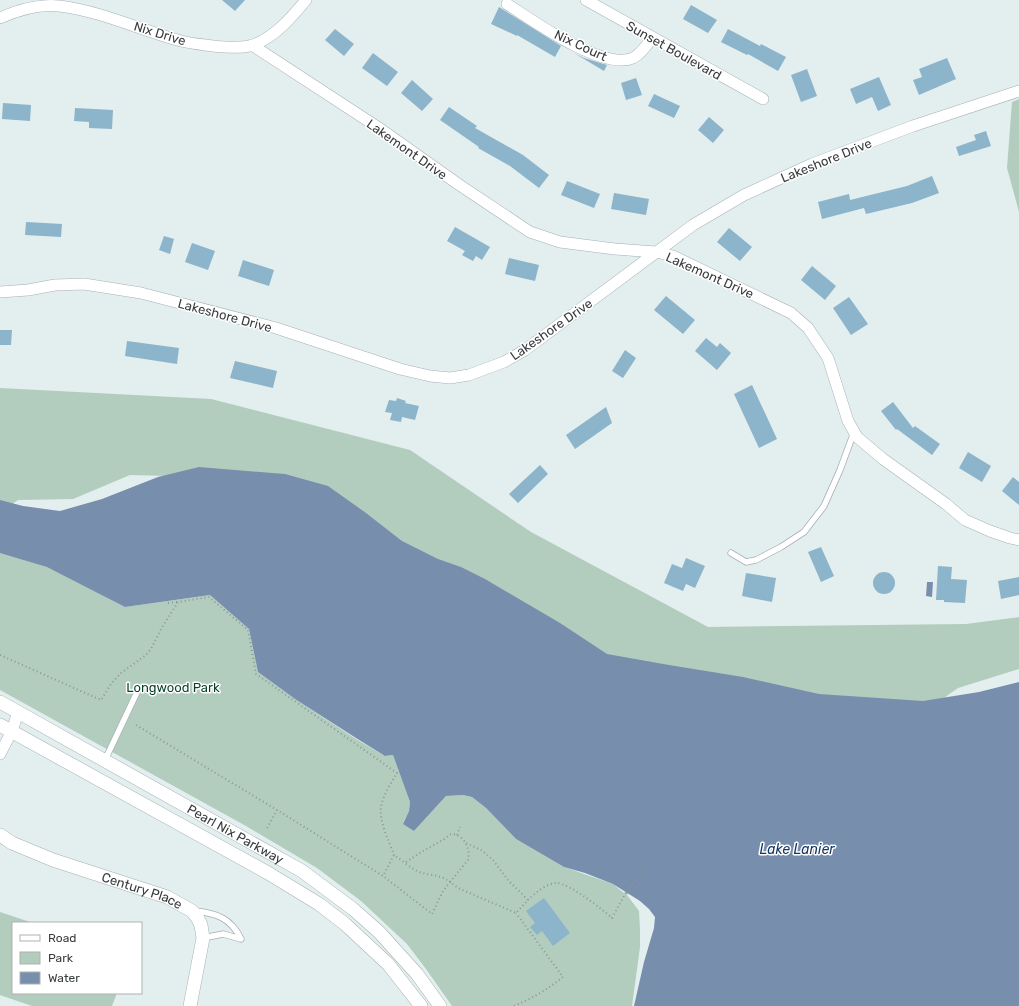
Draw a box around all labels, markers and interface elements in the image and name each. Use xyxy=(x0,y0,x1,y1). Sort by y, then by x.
street label: Nix Drive xyxy=(132,18,188,48)
street label: Sunset Boulevard xyxy=(623,18,724,83)
street label: Nix Court xyxy=(552,27,609,64)
street label: Lakemont Drive xyxy=(364,116,450,183)
street label: Lakeshore Drive xyxy=(779,135,874,186)
street label: Lakemont Drive xyxy=(664,249,756,302)
street label: Lakeshore Drive xyxy=(176,296,274,335)
street label: Lakeshore Drive xyxy=(507,296,595,363)
park label: Longwood Park xyxy=(126,680,220,696)
street label: Pearl Nix Parkway xyxy=(185,801,286,867)
water label: Lake Lanier xyxy=(759,841,835,858)
street label: Century Place xyxy=(100,869,185,912)
legend xyxy=(12,922,142,994)
text: Road xyxy=(48,931,76,945)
text: Park xyxy=(48,951,74,965)
text: Water xyxy=(48,971,80,985)

